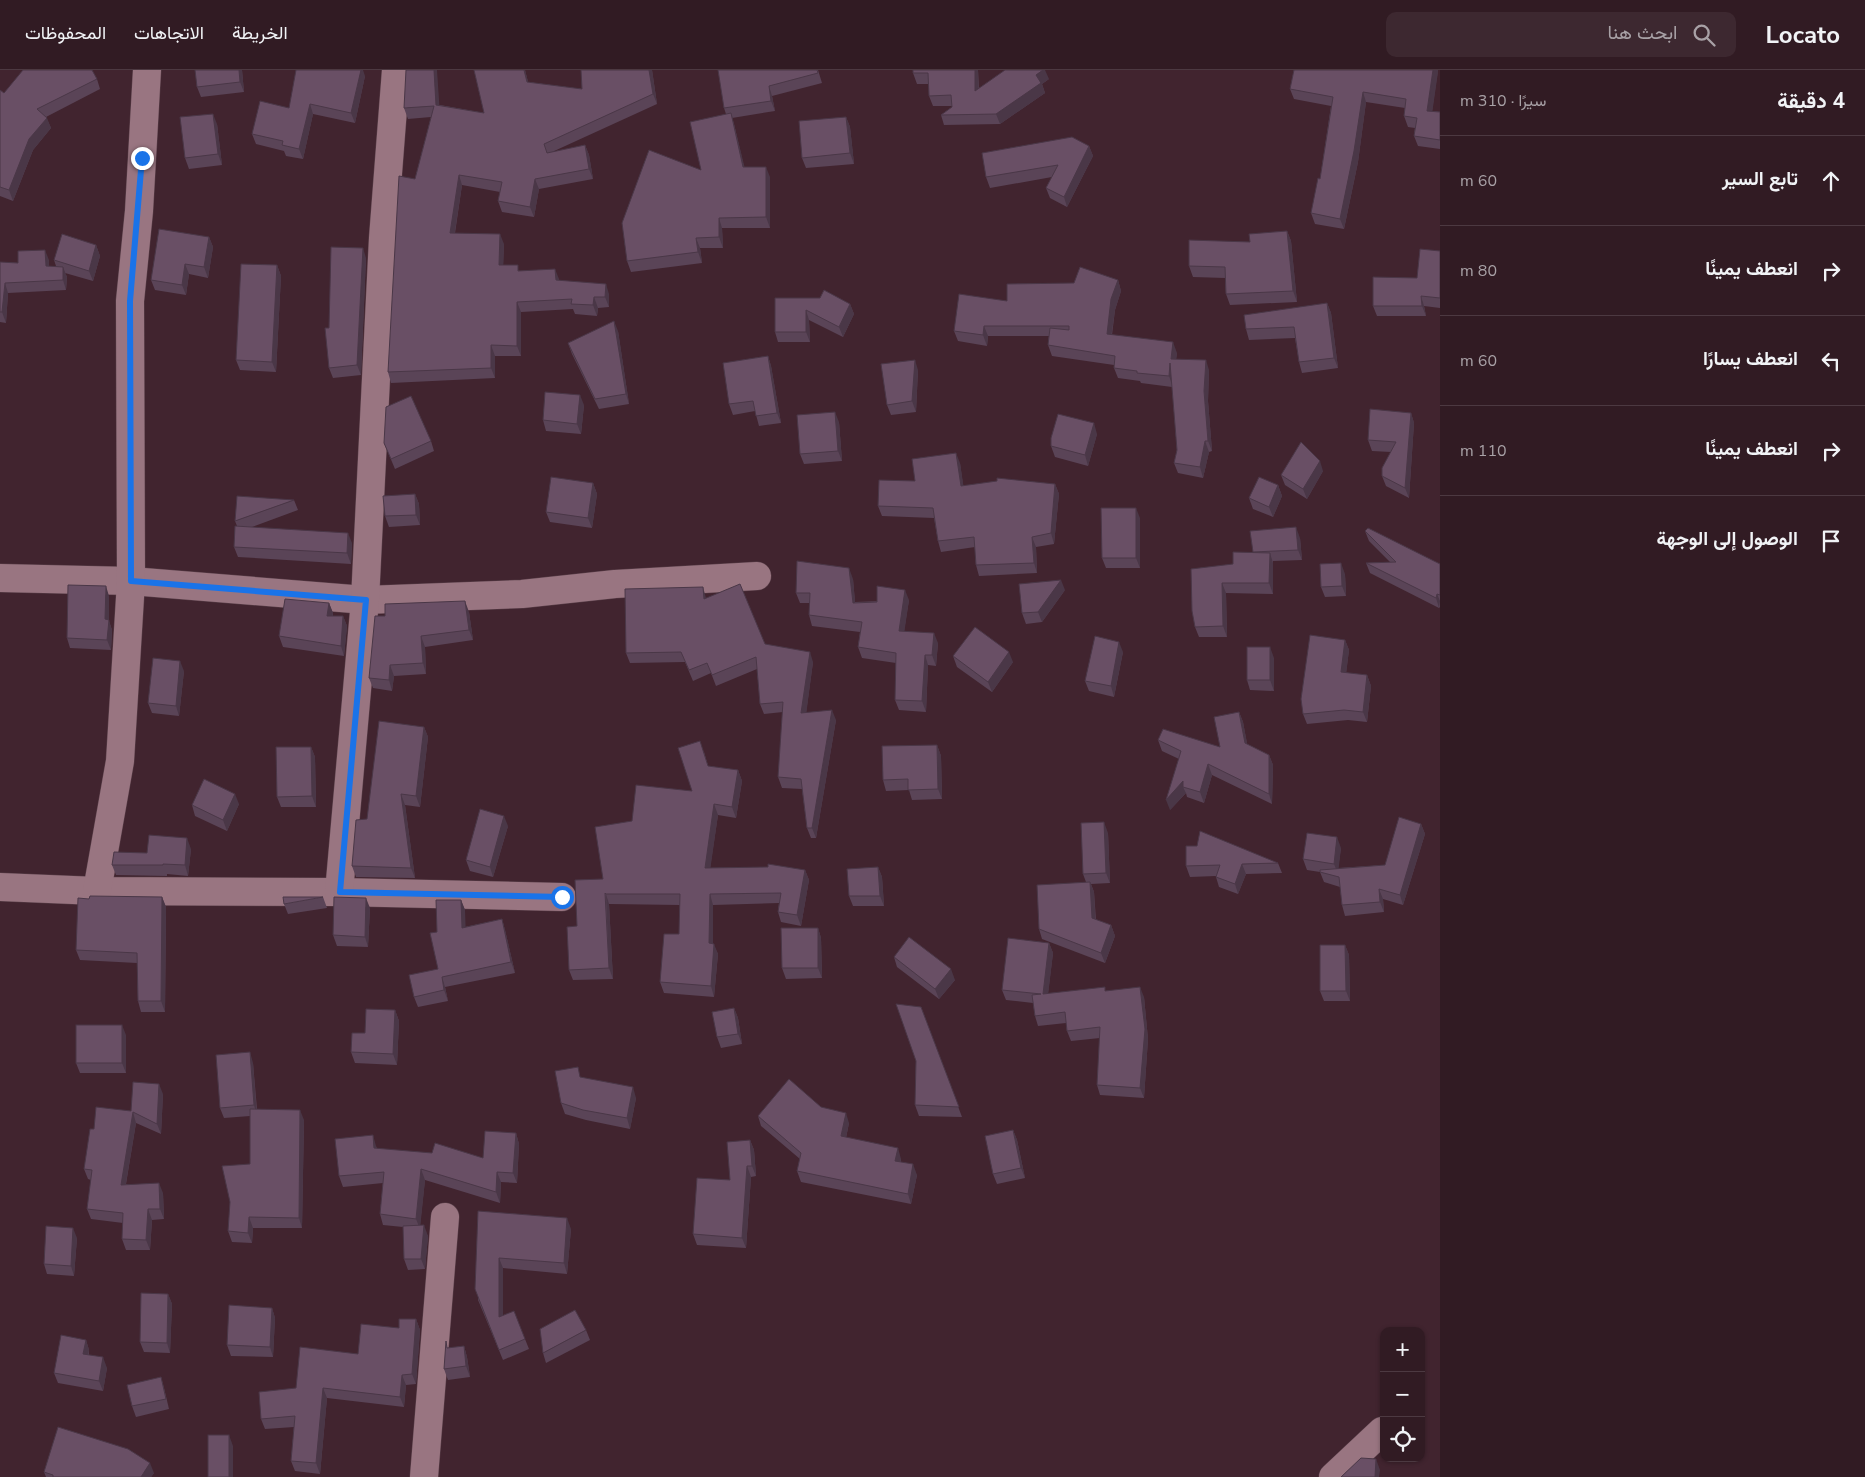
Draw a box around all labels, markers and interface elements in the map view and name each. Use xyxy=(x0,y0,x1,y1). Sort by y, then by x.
search box xyxy=(1386,12,1736,57)
text: Locato xyxy=(1766,19,1840,51)
text: ابحث هنا xyxy=(1607,20,1678,46)
text: المحفوظات xyxy=(25,21,106,45)
text: الاتجاهات xyxy=(134,21,204,45)
text: الخريطة xyxy=(232,21,288,45)
icon: search xyxy=(1690,21,1718,49)
text: 4 دقيقة xyxy=(1777,87,1845,115)
text: سيرًا · 310 m xyxy=(1460,90,1546,112)
route end xyxy=(131,147,154,170)
text: تابع السير xyxy=(1722,166,1798,192)
icon: ahead xyxy=(1817,167,1845,195)
text: 60 m xyxy=(1460,170,1497,192)
text: انعطف يمينًا xyxy=(1705,256,1798,282)
icon: right xyxy=(1817,257,1845,285)
text: 80 m xyxy=(1460,260,1497,282)
text: انعطف يسارًا xyxy=(1703,346,1798,372)
icon: left xyxy=(1817,347,1845,375)
text: 60 m xyxy=(1460,350,1497,372)
text: انعطف يمينًا xyxy=(1705,436,1798,462)
icon: right xyxy=(1817,437,1845,465)
text: 110 m xyxy=(1460,440,1507,462)
text: الوصول إلى الوجهة xyxy=(1656,526,1798,552)
icon: arrive xyxy=(1817,527,1845,555)
route start xyxy=(551,886,574,909)
map controls xyxy=(1380,1327,1425,1462)
button: + xyxy=(1380,1327,1425,1372)
button: − xyxy=(1380,1372,1425,1417)
button: locate xyxy=(1380,1417,1425,1462)

